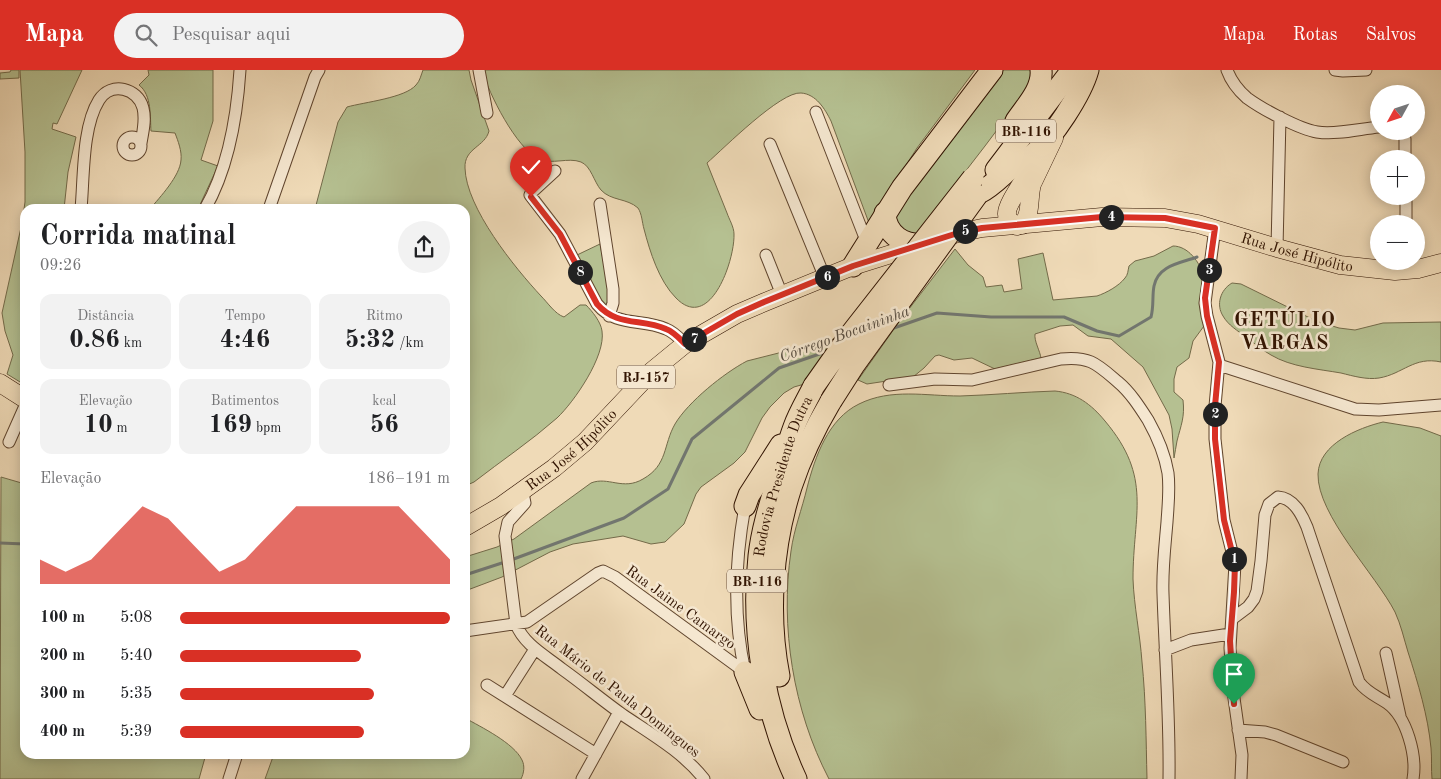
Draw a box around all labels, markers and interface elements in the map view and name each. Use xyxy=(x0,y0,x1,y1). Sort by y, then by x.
search box xyxy=(114,13,464,58)
icon: search xyxy=(132,21,160,49)
text: Mapa xyxy=(25,23,84,47)
text: Pesquisar aqui xyxy=(172,26,291,45)
text: Mapa xyxy=(1223,26,1265,44)
text: Rotas xyxy=(1293,26,1338,44)
text: Salvos xyxy=(1366,26,1416,44)
north arrow xyxy=(1370,85,1425,140)
map controls xyxy=(1370,85,1425,270)
road number: BR-116 xyxy=(996,119,1056,142)
pin xyxy=(510,146,552,197)
button: + xyxy=(1370,150,1425,205)
icon: check xyxy=(517,153,545,181)
pin: 4 xyxy=(1098,204,1124,230)
text: 4 xyxy=(1107,210,1116,224)
button: − xyxy=(1370,215,1425,270)
pin: 5 xyxy=(952,218,978,244)
button: share xyxy=(398,221,450,273)
text: Corrida matinal xyxy=(40,223,236,251)
text: 5 xyxy=(961,224,970,238)
street label: Rua José Hipólito xyxy=(1239,231,1354,275)
text: 09:26 xyxy=(40,258,82,274)
pin: 3 xyxy=(1196,258,1222,282)
pin: 8 xyxy=(568,260,592,284)
text: 3 xyxy=(1205,263,1214,277)
pin: 6 xyxy=(814,264,840,290)
text: 8 xyxy=(576,265,585,279)
text: 6 xyxy=(823,270,832,284)
water label: Córrego Bocaininha xyxy=(777,304,912,366)
district label: GETÚLIO VARGAS xyxy=(1234,306,1336,354)
text: Distância xyxy=(77,309,134,323)
text: Tempo xyxy=(225,309,265,323)
text: Ritmo xyxy=(366,309,403,323)
pin: 7 xyxy=(682,326,706,352)
text: 0.86 xyxy=(69,328,120,353)
text: 4:46 xyxy=(220,328,270,353)
text: 5:32 xyxy=(345,328,395,353)
text: 7 xyxy=(690,332,699,346)
text: km xyxy=(120,336,142,350)
text: /km xyxy=(395,336,424,350)
road number: RJ-157 xyxy=(617,366,675,388)
text: Elevação xyxy=(79,394,133,408)
text: Batimentos xyxy=(211,394,279,408)
text: kcal xyxy=(372,394,396,408)
street label: Rodovia Presidente Dutra xyxy=(753,394,817,558)
pin: 2 xyxy=(1202,402,1228,426)
street label: Rua José Hipólito xyxy=(524,407,621,494)
text: 2 xyxy=(1211,407,1220,421)
text: 10 xyxy=(84,413,113,438)
text: 169 xyxy=(209,413,252,438)
text: 56 xyxy=(370,413,399,438)
text: m xyxy=(113,421,128,435)
text: bpm xyxy=(252,421,281,435)
text: Elevação xyxy=(40,471,101,487)
text: 186–191 m xyxy=(367,471,450,487)
pin: 1 xyxy=(1222,546,1246,572)
text: 1 xyxy=(1230,552,1239,566)
street label: Rua Jaime Camargo xyxy=(623,564,738,653)
road number: BR-116 xyxy=(727,570,787,592)
text: 100 m xyxy=(40,610,85,626)
text: 5:08 xyxy=(120,610,152,626)
street label: Rua Mário de Paula Domingues xyxy=(532,623,702,761)
text: 200 m xyxy=(40,648,85,664)
text: 5:40 xyxy=(120,648,152,664)
pin xyxy=(1213,653,1255,704)
icon: arrive xyxy=(1220,660,1248,688)
text: 300 m xyxy=(40,686,85,702)
text: 5:35 xyxy=(120,686,152,702)
text: 400 m xyxy=(40,724,85,740)
text: 5:39 xyxy=(120,724,152,740)

